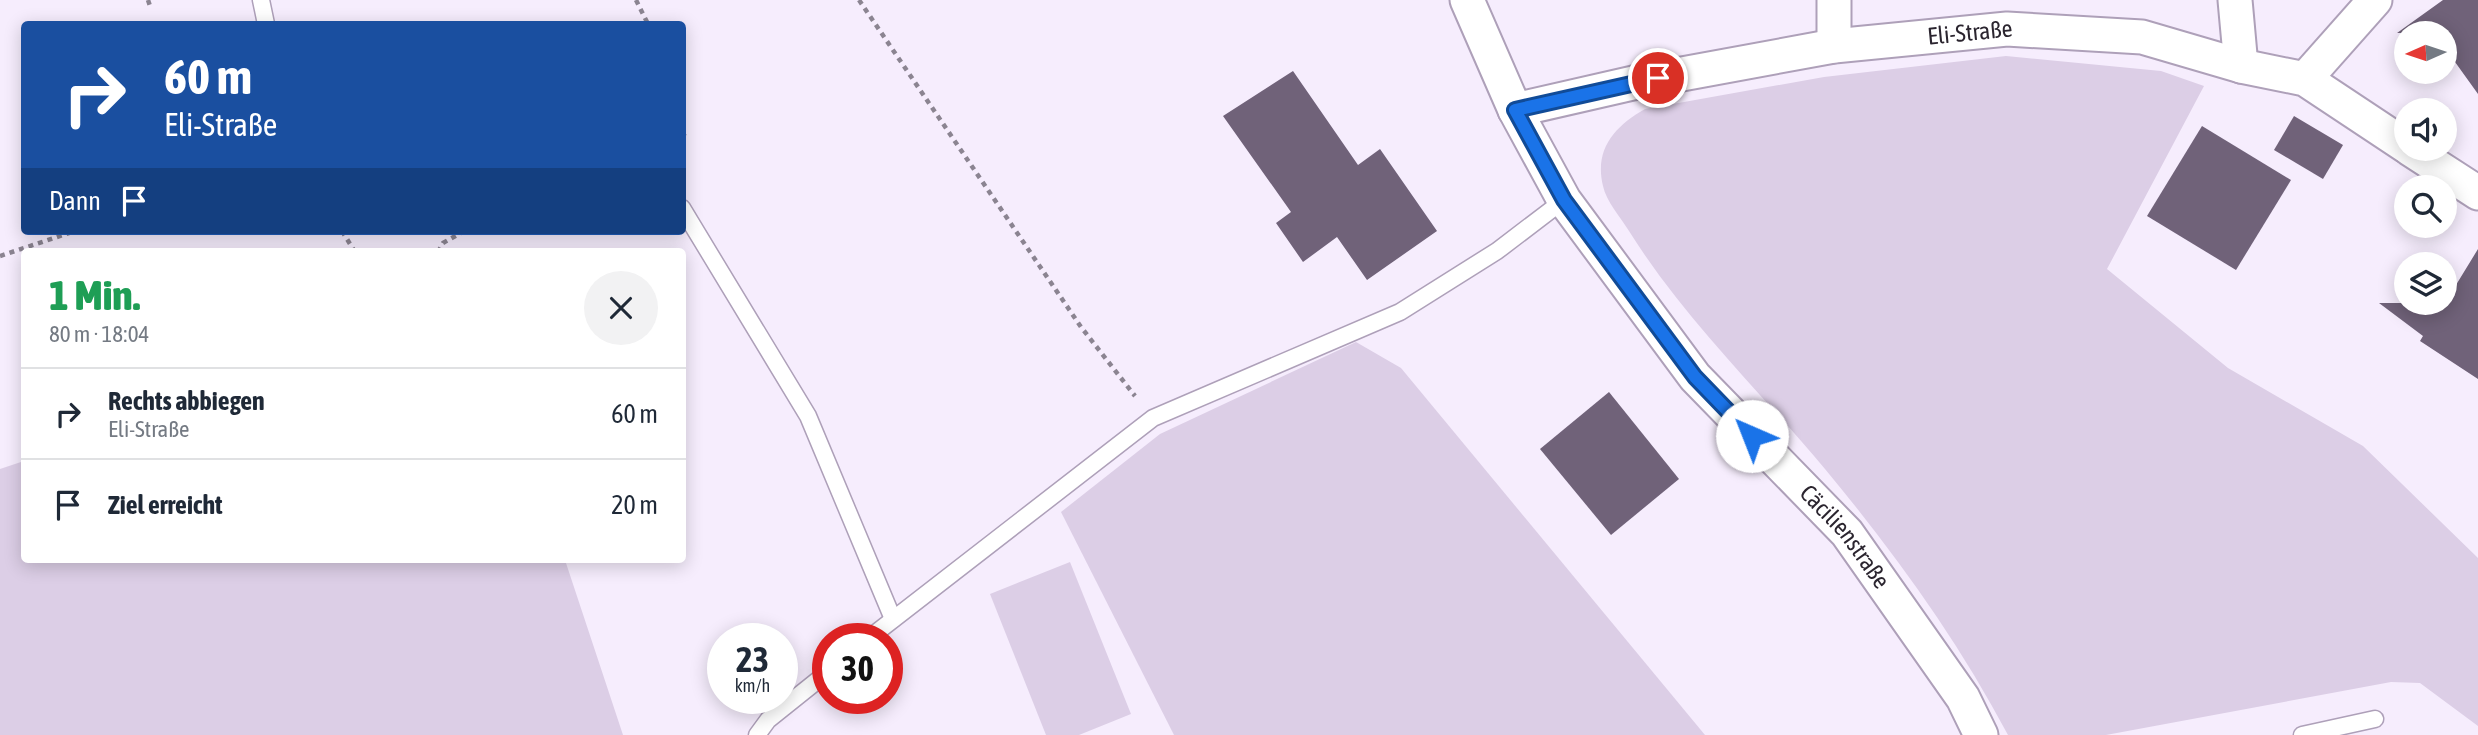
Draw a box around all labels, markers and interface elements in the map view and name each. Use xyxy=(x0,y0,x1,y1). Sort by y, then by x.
street label: Eli-Straße xyxy=(1926,15,2014,50)
north arrow xyxy=(2394,21,2457,84)
map controls xyxy=(2394,21,2457,315)
text: 60 m xyxy=(164,48,252,104)
pin xyxy=(1628,48,1688,108)
icon: right xyxy=(49,49,140,140)
icon: arrive xyxy=(1639,59,1677,97)
button: sound xyxy=(2394,98,2457,161)
text: Eli-Straße xyxy=(164,106,277,143)
button: search xyxy=(2394,175,2457,238)
icon: arrive xyxy=(115,182,153,220)
text: Dann xyxy=(49,186,101,216)
button: layers xyxy=(2394,252,2457,315)
text: 1 Min. xyxy=(49,271,140,319)
button: close xyxy=(584,271,658,345)
text: 80 m · 18:04 xyxy=(49,321,149,347)
text: Rechts abbiegen xyxy=(108,386,265,416)
icon: right xyxy=(49,395,87,433)
text: 60 m xyxy=(611,399,658,429)
position arrow xyxy=(1715,399,1789,473)
text: Eli-Straße xyxy=(108,416,190,442)
street label: Cäcilienstraße xyxy=(1795,479,1896,593)
icon: arrive xyxy=(49,486,87,524)
text: Ziel erreicht xyxy=(108,490,223,520)
text: 20 m xyxy=(611,490,658,520)
speed limit sign: 30 xyxy=(812,623,903,714)
text: 23 xyxy=(736,639,769,679)
text: km/h xyxy=(735,675,770,696)

